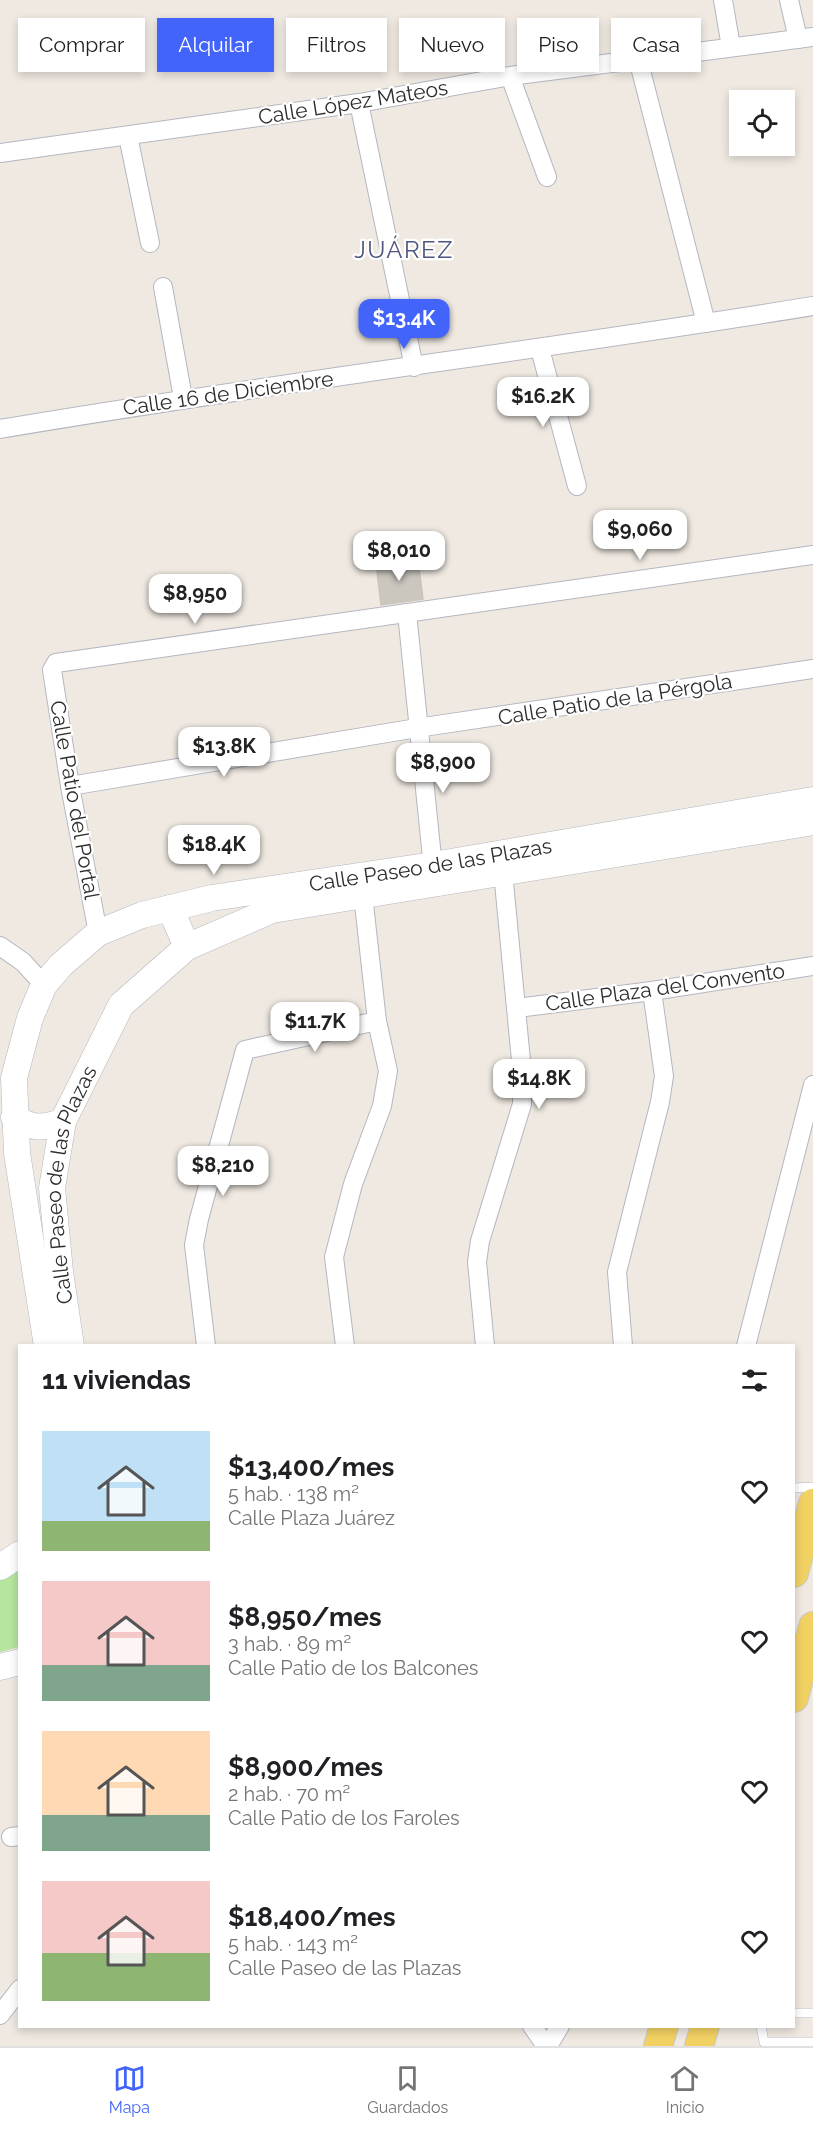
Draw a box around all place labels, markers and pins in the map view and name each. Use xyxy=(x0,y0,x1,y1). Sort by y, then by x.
pin: $13.4K xyxy=(355,299,453,350)
pin: $16.2K xyxy=(494,377,592,428)
pin: $9,060 xyxy=(591,510,689,561)
pin: $8,010 xyxy=(350,531,448,582)
pin: $8,950 xyxy=(146,574,244,625)
pin: $13.8K xyxy=(175,727,273,778)
pin: $8,900 xyxy=(394,743,492,794)
pin: $18.4K xyxy=(165,825,263,876)
pin: $11.7K xyxy=(266,1002,364,1053)
pin: $14.8K xyxy=(490,1059,588,1110)
pin: $8,210 xyxy=(174,1146,272,1197)

